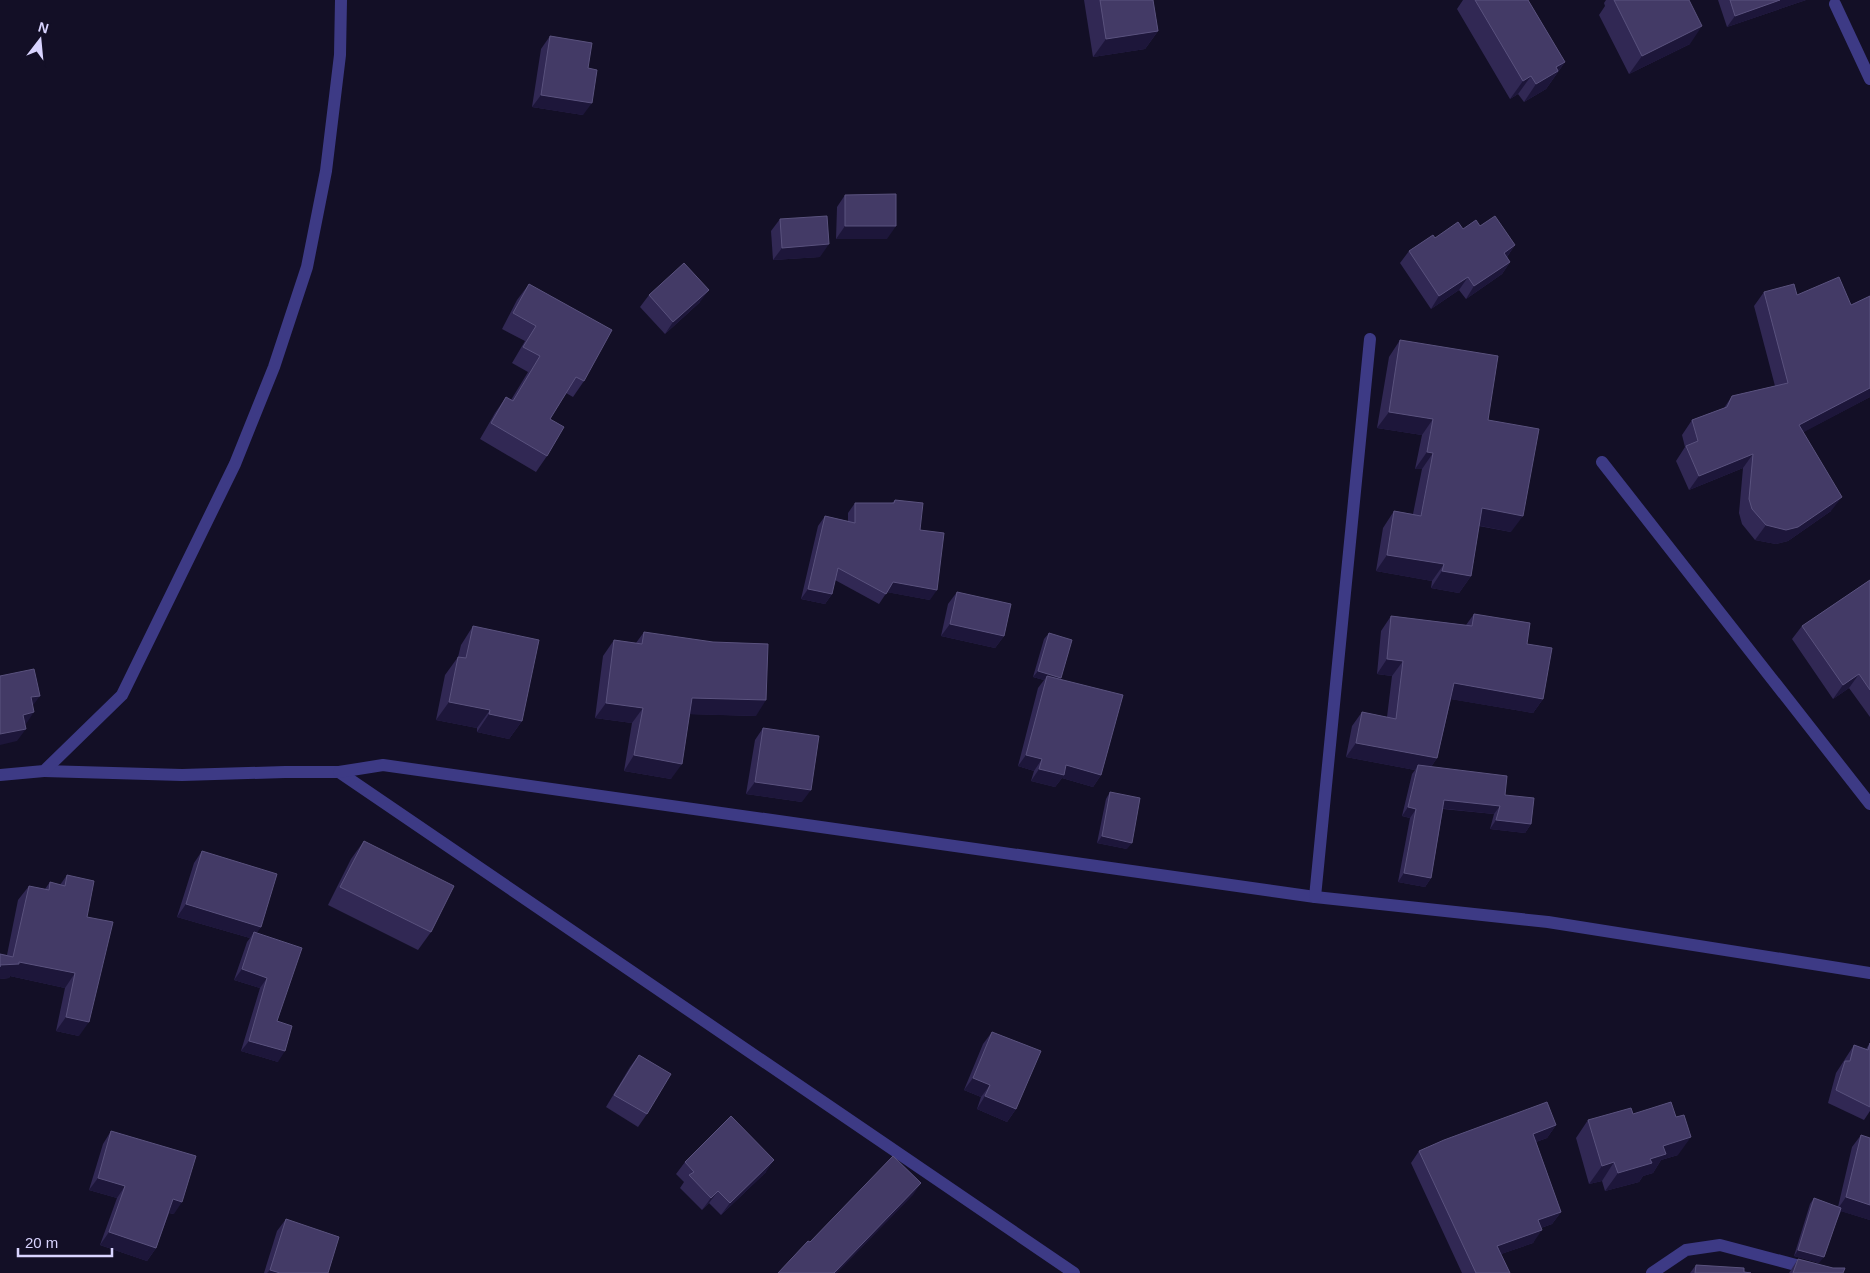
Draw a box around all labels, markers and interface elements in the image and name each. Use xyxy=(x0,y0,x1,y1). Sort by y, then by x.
north arrow xyxy=(15,15,65,65)
text: N xyxy=(37,18,51,37)
scale bar xyxy=(18,1226,111,1258)
text: 20 m xyxy=(25,1234,58,1251)

